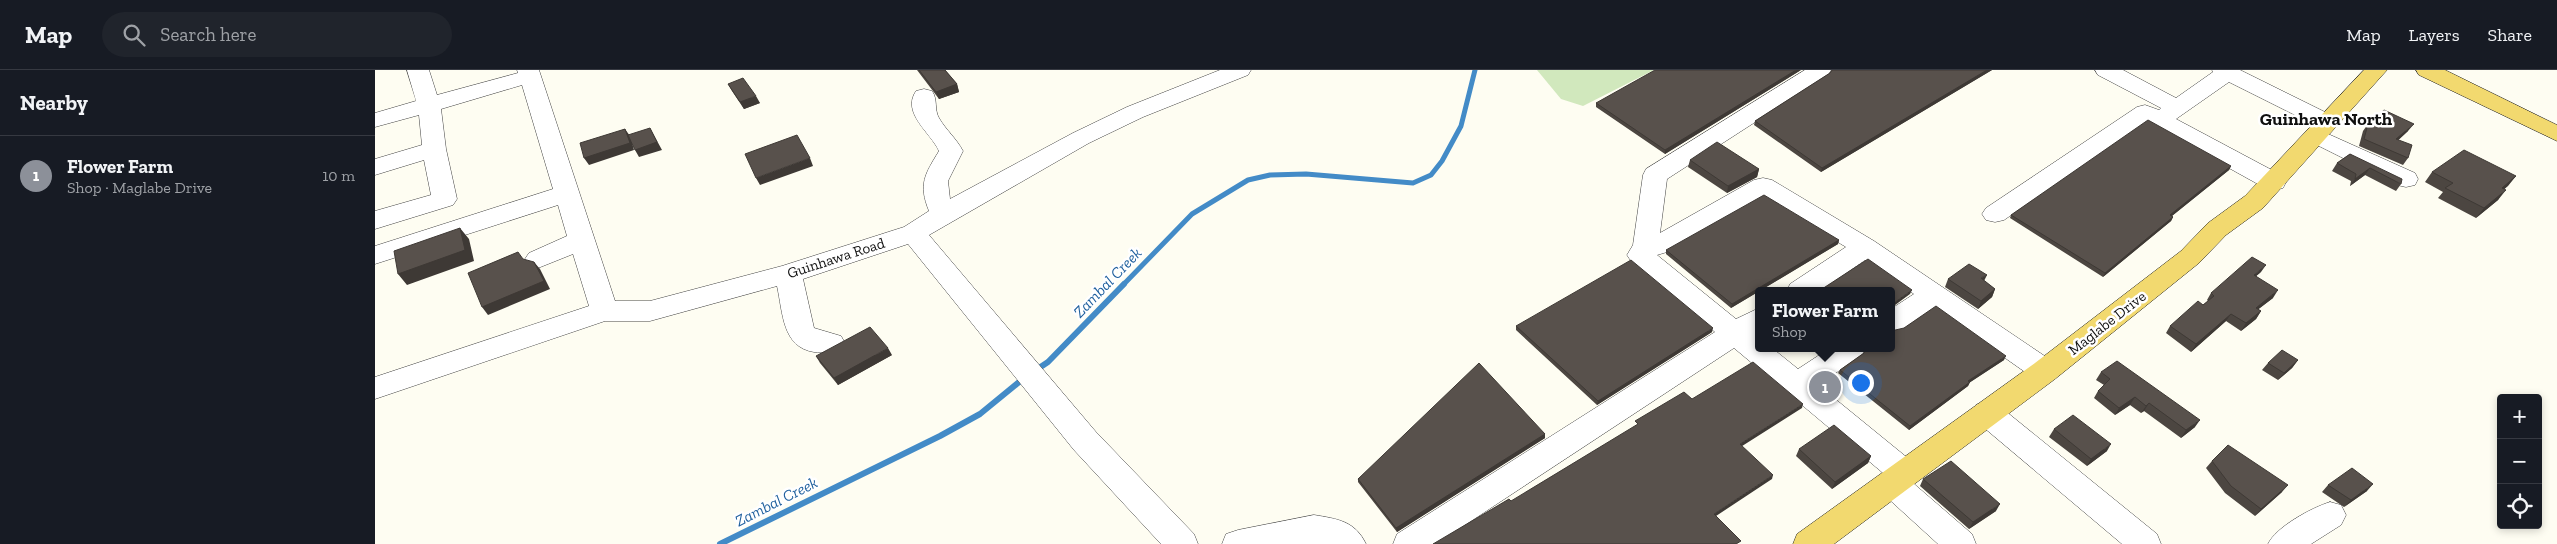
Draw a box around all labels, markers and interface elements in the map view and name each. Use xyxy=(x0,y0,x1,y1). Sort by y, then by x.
search box xyxy=(102,12,452,57)
text: Map xyxy=(25,20,72,49)
icon: search xyxy=(120,21,148,49)
text: Search here xyxy=(160,23,257,46)
text: Map xyxy=(2346,24,2381,46)
text: Layers xyxy=(2409,24,2460,46)
text: Share xyxy=(2488,24,2532,46)
text: Nearby xyxy=(20,90,88,115)
district label: Guinhawa North xyxy=(2260,108,2393,130)
text: Flower Farm xyxy=(67,155,173,178)
text: 1 xyxy=(33,166,39,185)
text: 10 m xyxy=(322,166,355,185)
text: Shop · Maglabe Drive xyxy=(67,178,212,197)
street label: Guinhawa Road xyxy=(785,234,888,282)
water label: Zambal Creek xyxy=(1069,243,1145,321)
popup xyxy=(1755,287,1895,352)
street label: Maglabe Drive xyxy=(2065,287,2149,359)
text: Flower Farm xyxy=(1772,299,1878,322)
text: Shop xyxy=(1772,322,1806,341)
pin: 1 xyxy=(1809,368,1841,406)
your location xyxy=(1848,370,1874,396)
map controls xyxy=(2497,394,2542,529)
button: + xyxy=(2497,394,2542,439)
button: − xyxy=(2497,439,2542,484)
water label: Zambal Creek xyxy=(732,473,821,530)
button: locate xyxy=(2497,484,2542,529)

